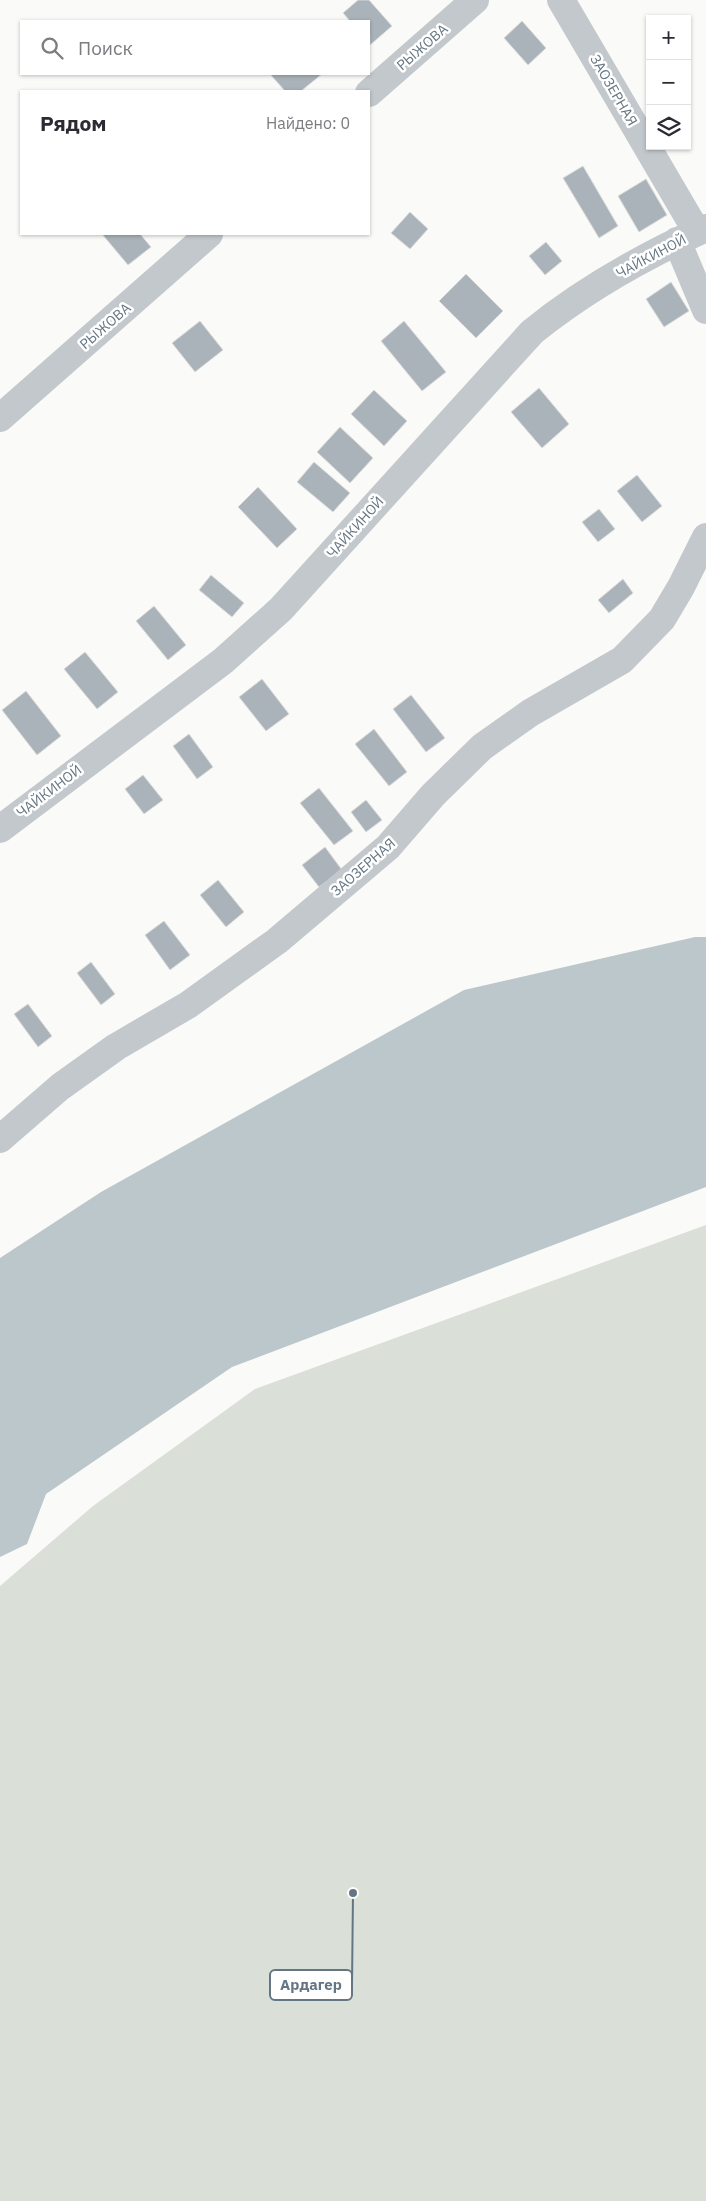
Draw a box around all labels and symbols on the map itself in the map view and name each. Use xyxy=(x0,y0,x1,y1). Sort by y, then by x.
street label: РЫЖОВА xyxy=(393,20,451,74)
street label: ЗАОЗЕРНАЯ xyxy=(586,51,642,129)
street label: ЧАЙКИНОЙ xyxy=(612,229,689,282)
street label: РЫЖОВА xyxy=(76,299,134,353)
street label: ЧАЙКИНОЙ xyxy=(322,492,387,562)
street label: ЧАЙКИНОЙ xyxy=(12,760,85,821)
street label: ЗАОЗЕРНАЯ xyxy=(327,834,399,900)
callout: Ардагер xyxy=(270,1970,352,2000)
text: Ардагер xyxy=(280,1975,342,1994)

